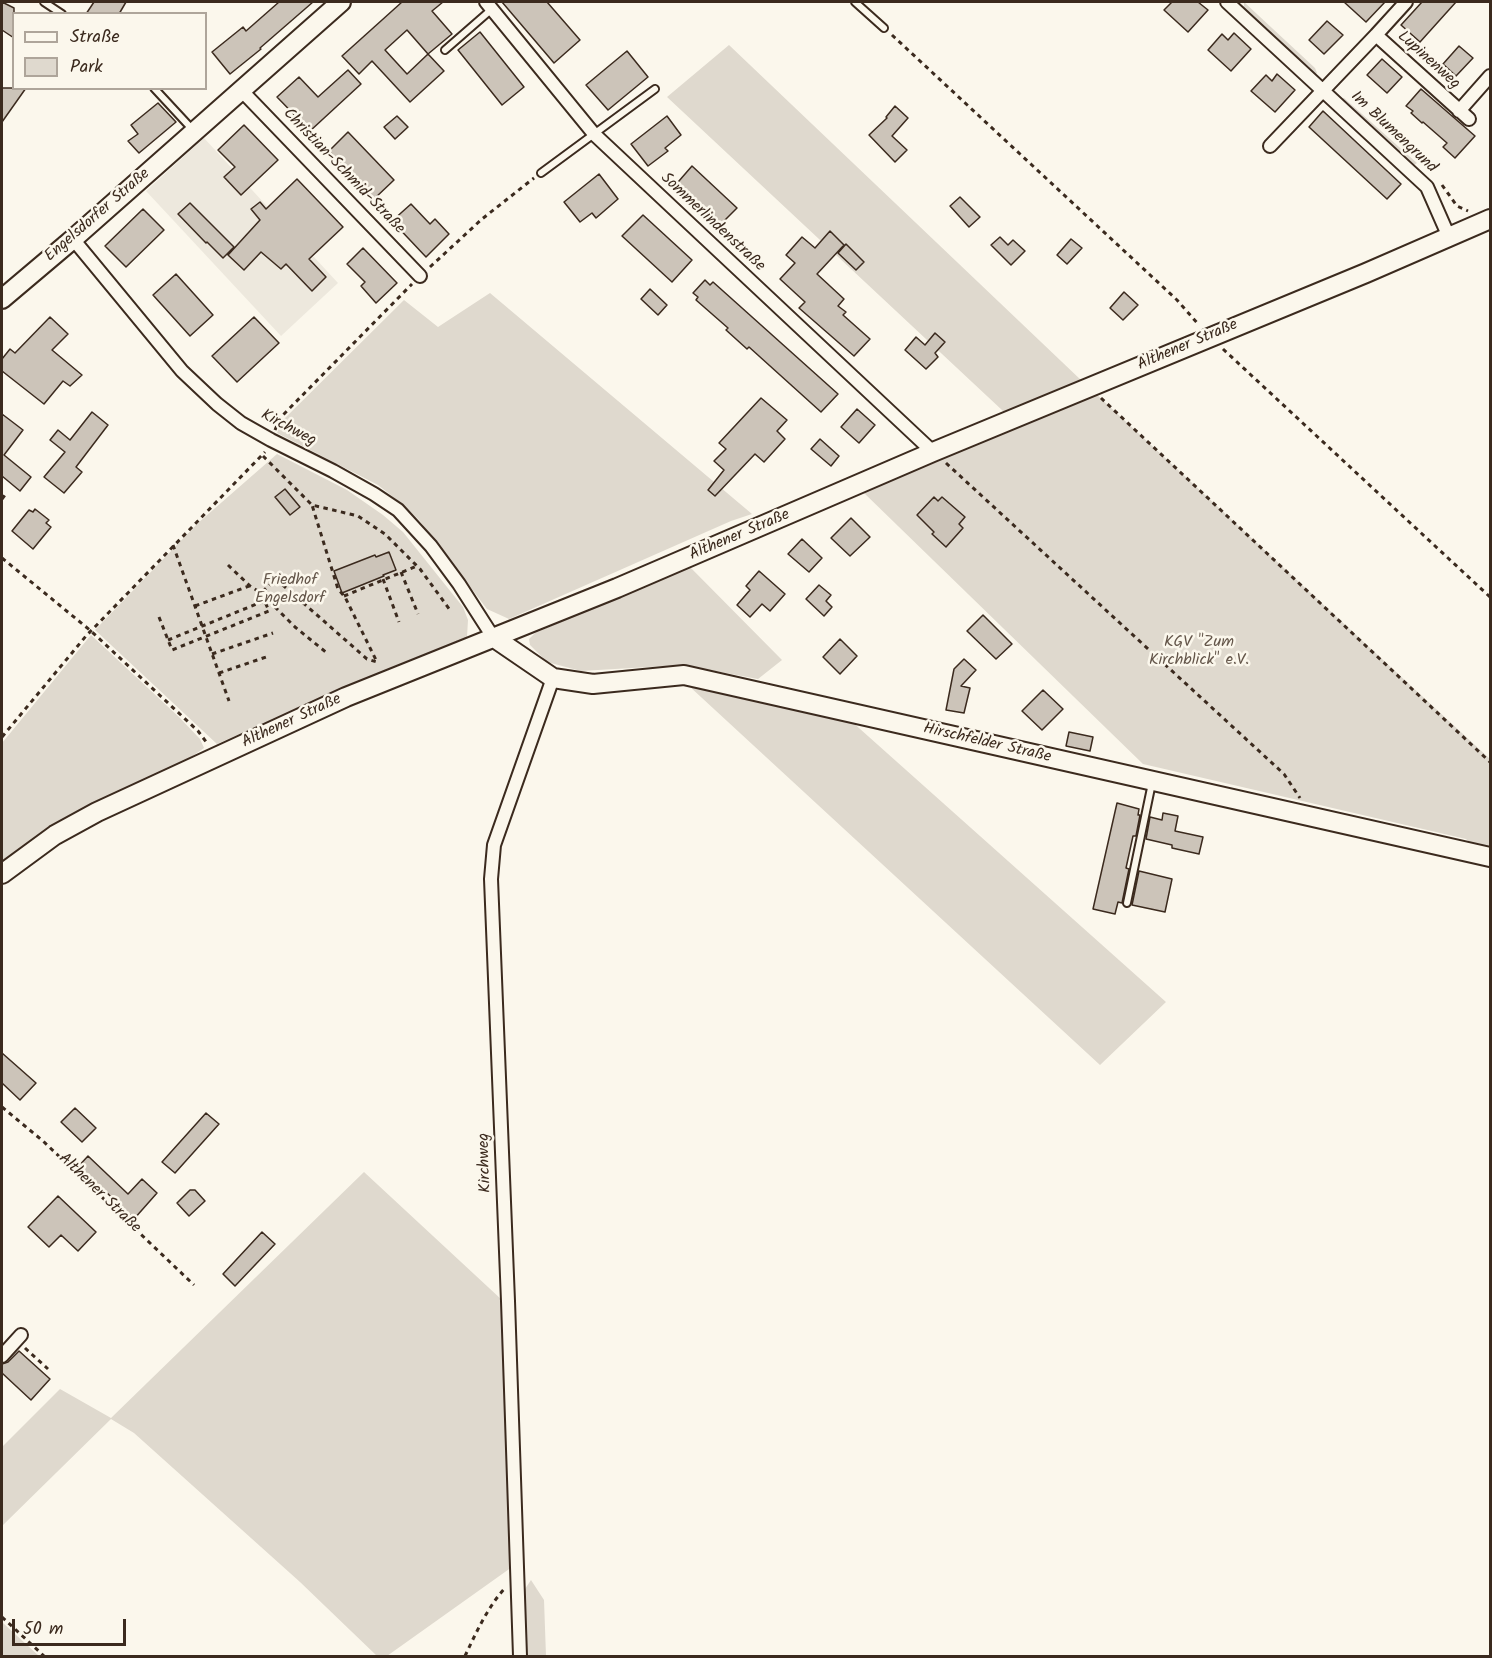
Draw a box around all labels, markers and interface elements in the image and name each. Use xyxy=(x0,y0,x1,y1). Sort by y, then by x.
legend xyxy=(12,12,207,90)
text: Straße xyxy=(70,23,120,52)
street label: Lupinenweg xyxy=(1393,28,1463,94)
text: Park xyxy=(70,53,103,82)
street label: Im Blumengrund xyxy=(1346,88,1440,178)
street label: Christian-Schmid-Straße xyxy=(278,105,408,239)
street label: Engelsdorfer Straße xyxy=(42,165,154,267)
street label: Sommerlindenstraße xyxy=(656,170,768,276)
street label: Althener Straße xyxy=(1135,316,1241,376)
street label: Kirchweg xyxy=(257,406,319,452)
street label: Althener Straße xyxy=(687,506,793,566)
park label: Friedhof Engelsdorf xyxy=(255,571,325,609)
park label: KGV "Zum Kirchblick" e.V. xyxy=(1149,633,1249,671)
street label: Althener Straße xyxy=(239,691,345,753)
street label: Hirschfelder Straße xyxy=(921,720,1053,768)
street label: Kirchweg xyxy=(475,1133,497,1193)
street label: Althener Straße xyxy=(54,1150,144,1238)
scale bar xyxy=(15,1607,129,1645)
text: 50 m xyxy=(23,1615,63,1644)

